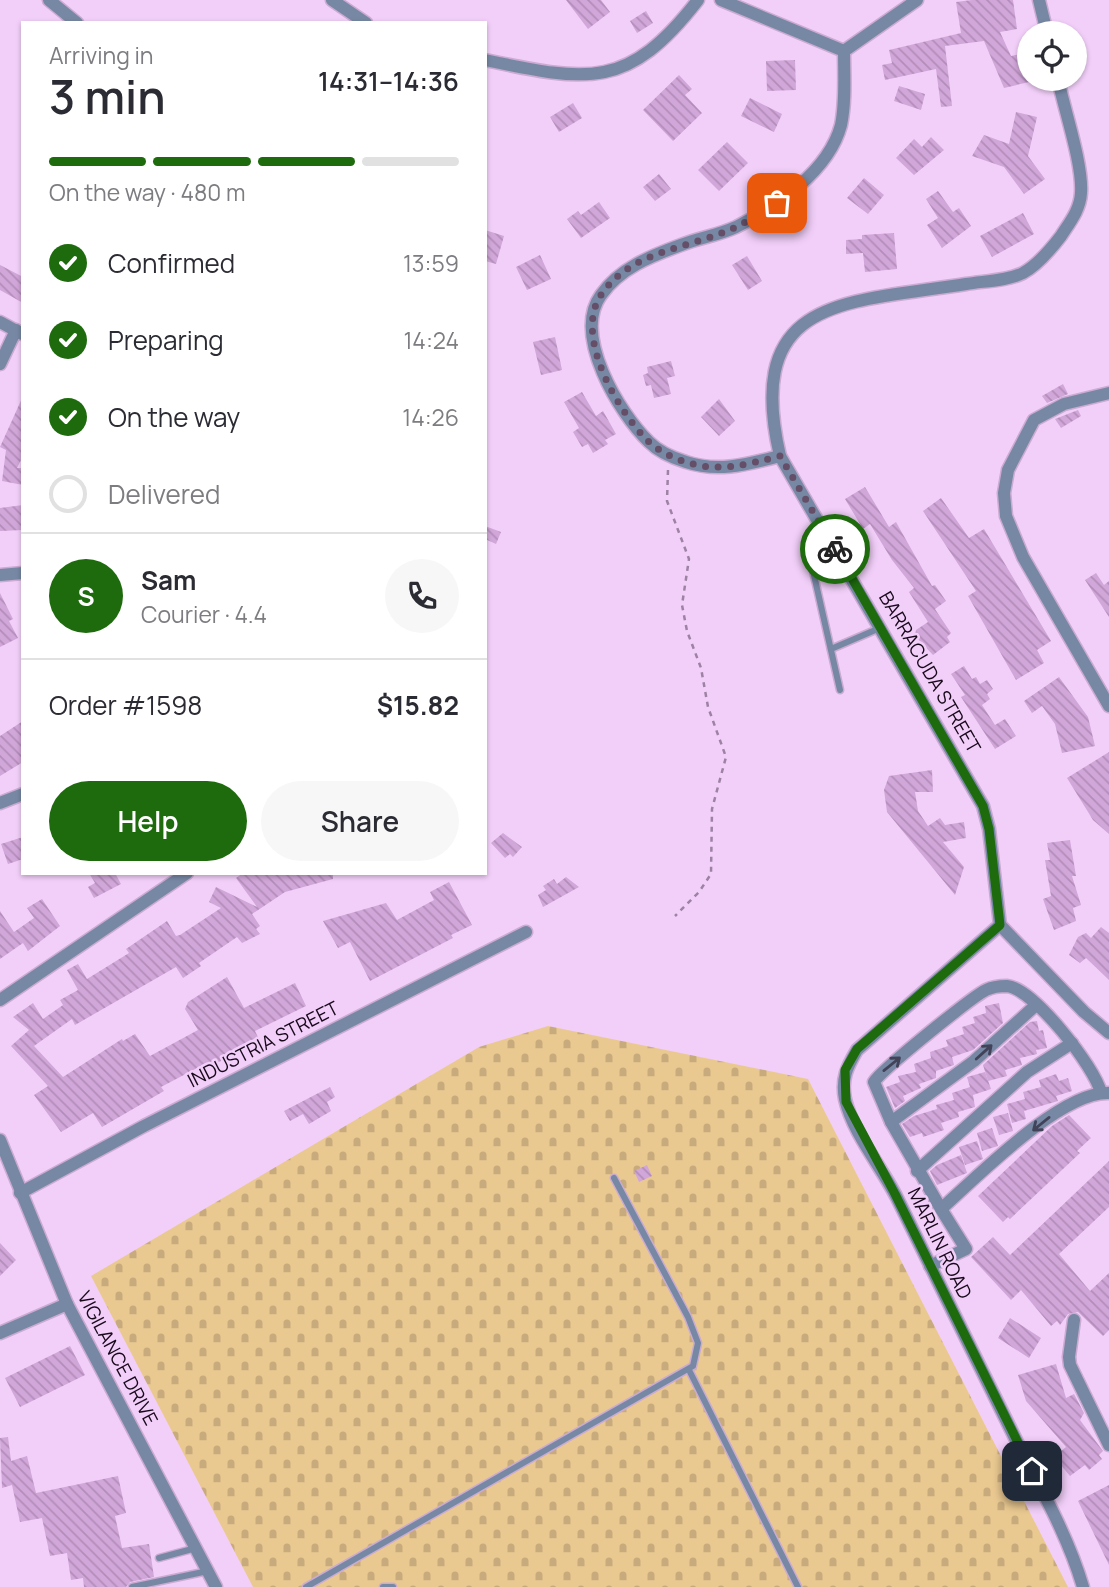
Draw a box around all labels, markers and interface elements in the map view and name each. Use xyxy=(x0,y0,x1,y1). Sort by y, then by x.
map controls xyxy=(1017,21,1087,91)
button: locate xyxy=(1017,21,1087,91)
text: Arriving in xyxy=(49,39,154,71)
text: 14:31–14:36 xyxy=(318,63,459,99)
text: 3 min xyxy=(49,65,166,128)
pin xyxy=(747,173,807,233)
text: On the way · 480 m xyxy=(49,176,245,208)
icon: bag xyxy=(758,184,796,222)
icon: check xyxy=(49,244,87,282)
text: Confirmed xyxy=(108,245,235,281)
text: 13:59 xyxy=(403,247,459,279)
icon: check xyxy=(49,321,87,359)
text: Preparing xyxy=(108,322,224,358)
text: 14:24 xyxy=(403,324,459,356)
icon: check xyxy=(49,398,87,436)
text: On the way xyxy=(108,399,240,435)
text: 14:26 xyxy=(402,401,459,433)
text: Delivered xyxy=(108,476,220,512)
courier xyxy=(800,514,870,584)
icon: bike xyxy=(816,530,854,568)
button: phone xyxy=(385,559,459,633)
text: Sam xyxy=(141,562,196,598)
text: S xyxy=(77,578,95,614)
street label: BARRACUDA STREET xyxy=(873,586,987,758)
text: Courier · 4.4 xyxy=(141,598,267,630)
text: Order #1598 xyxy=(49,687,202,723)
text: $15.82 xyxy=(377,687,459,723)
button: Help xyxy=(49,781,247,861)
button: Share xyxy=(261,781,459,861)
street label: INDUSTRIA STREET xyxy=(183,994,344,1093)
one-way arrow xyxy=(975,1044,993,1060)
one-way arrow xyxy=(882,1057,900,1072)
one-way arrow xyxy=(1032,1116,1050,1132)
street label: MARLIN ROAD xyxy=(902,1183,978,1303)
street label: VIGILANCE DRIVE xyxy=(72,1286,164,1430)
pin xyxy=(1002,1441,1062,1501)
icon: home xyxy=(1013,1452,1051,1490)

